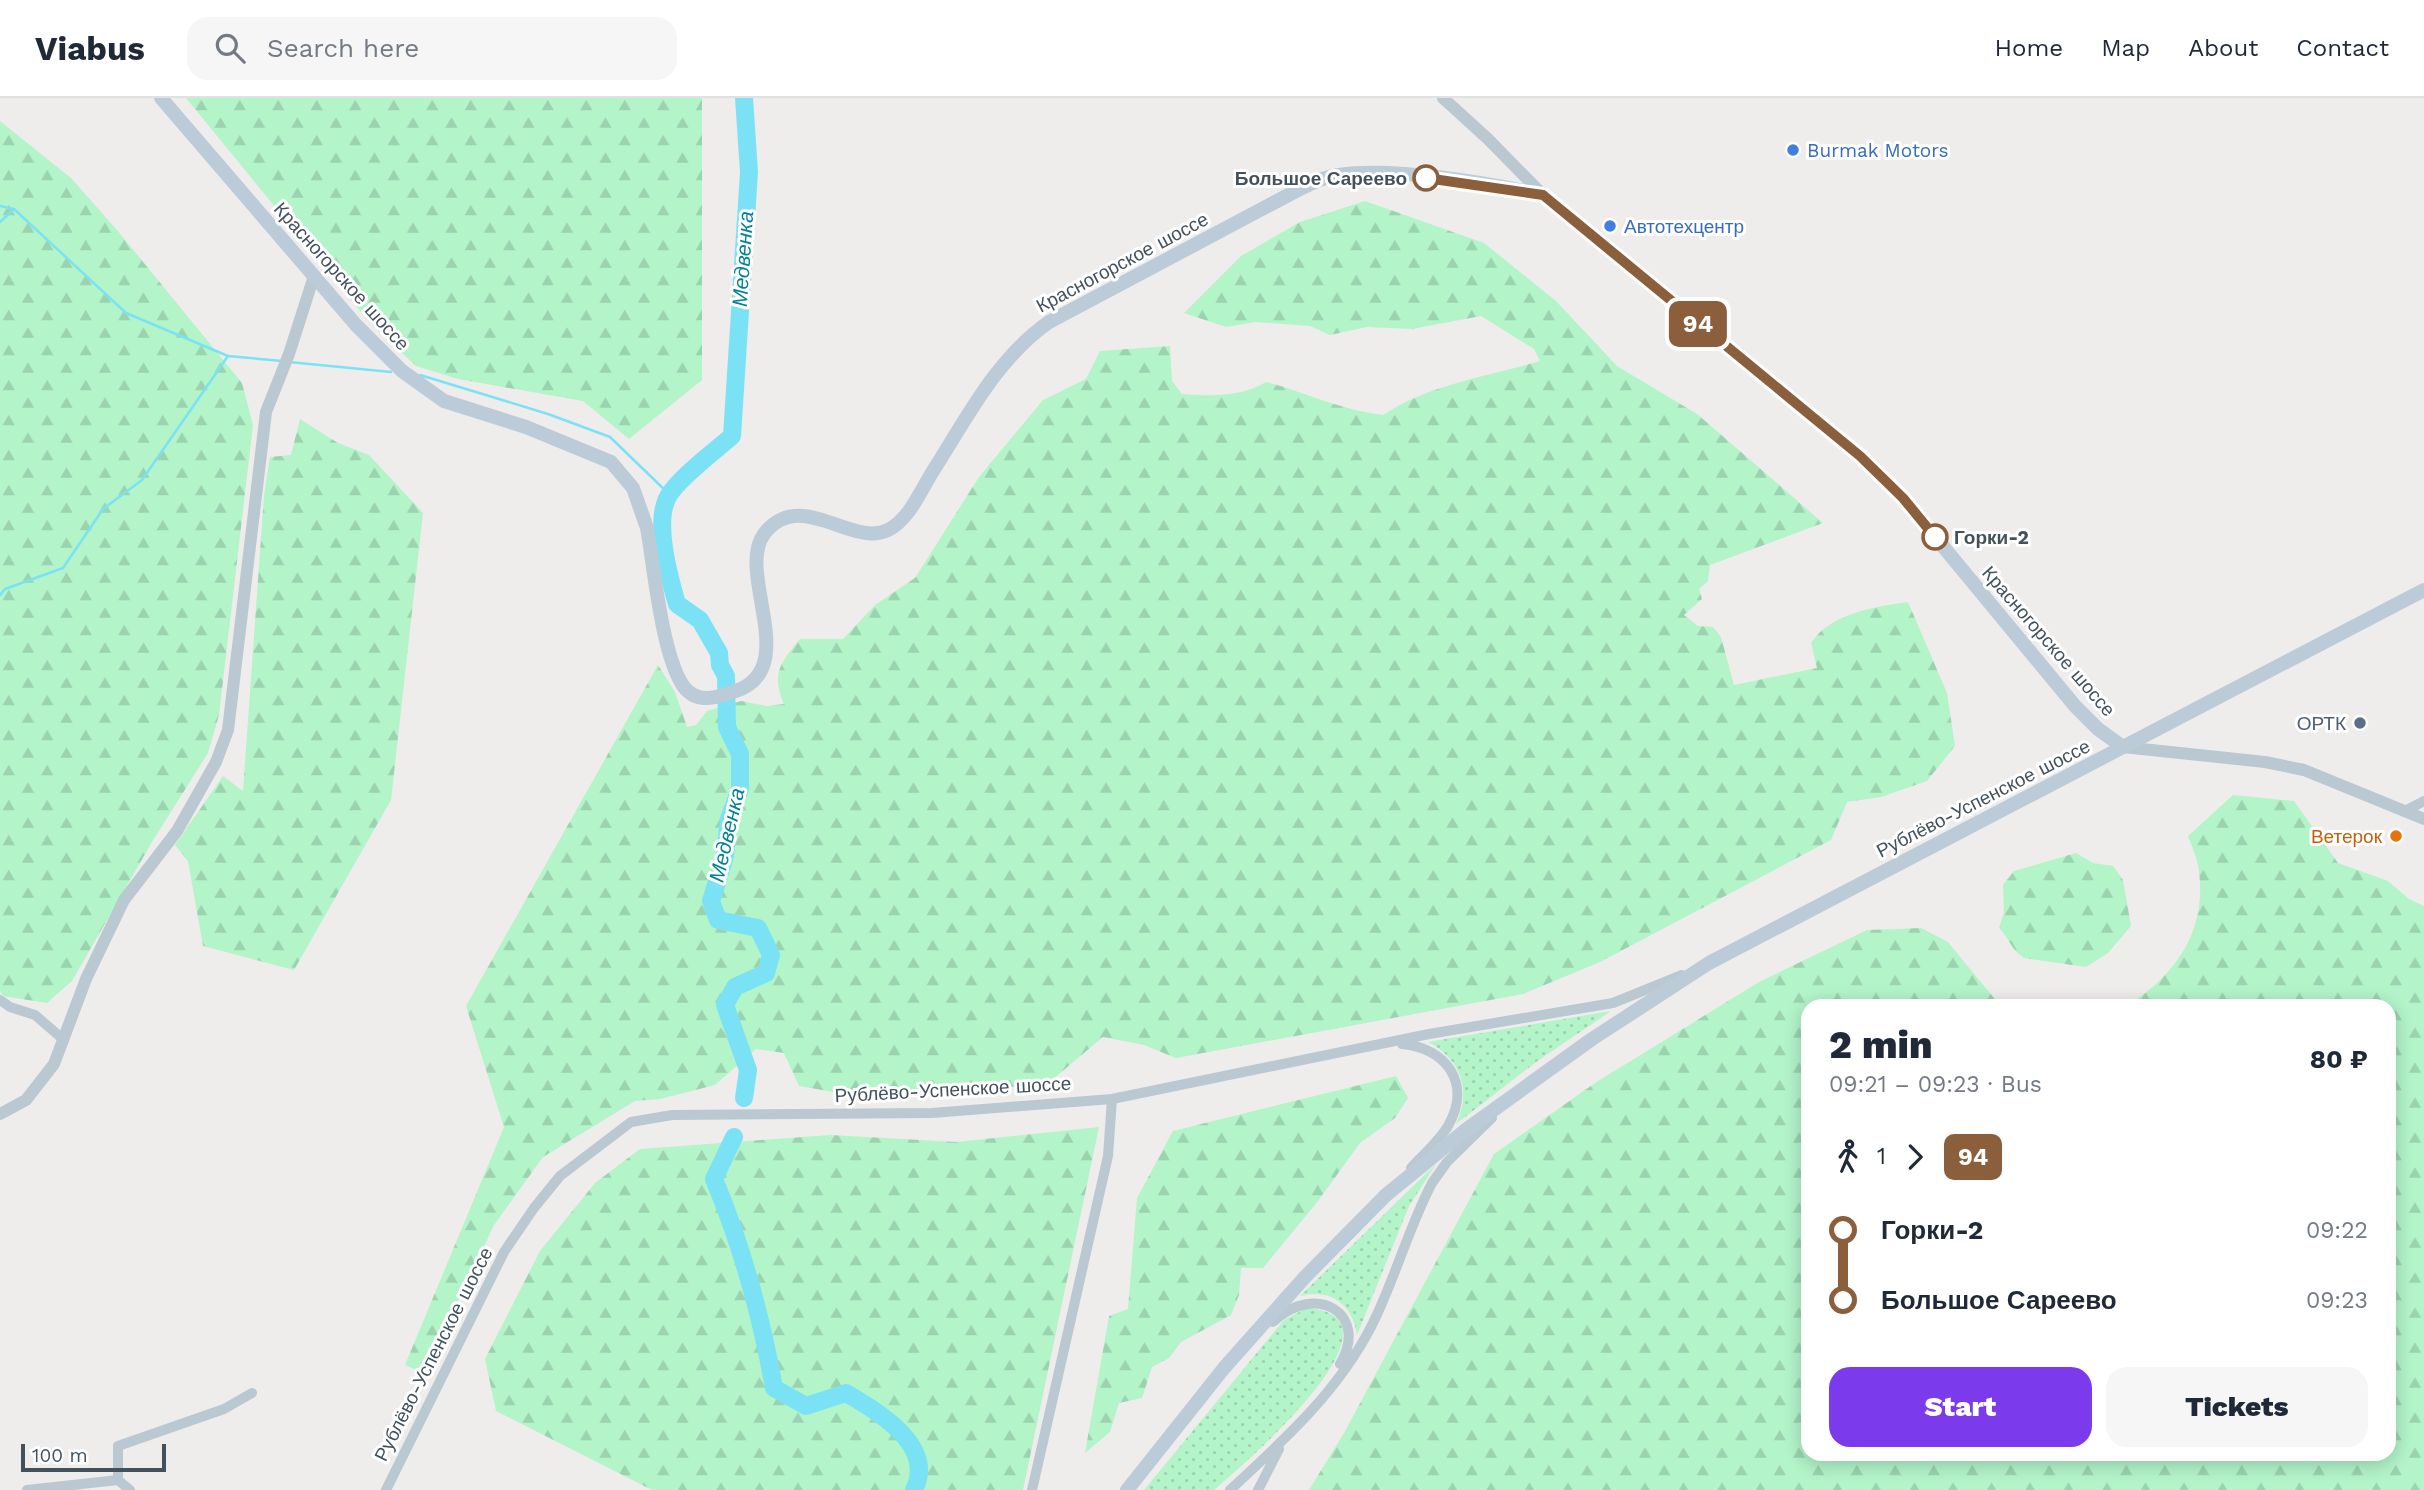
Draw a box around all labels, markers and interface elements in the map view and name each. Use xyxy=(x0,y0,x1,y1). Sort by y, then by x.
search box xyxy=(187,17,677,80)
text: Viabus xyxy=(35,29,145,68)
icon: search xyxy=(211,29,249,67)
text: Search here xyxy=(267,33,419,63)
text: Home xyxy=(1995,34,2063,62)
text: Map xyxy=(2101,34,2150,62)
text: About xyxy=(2188,34,2258,62)
text: Contact xyxy=(2296,34,2389,62)
place label: Burmak Motors xyxy=(1807,139,1949,162)
marker: Burmak Motors xyxy=(1785,142,1801,158)
marker: Большое Сареево xyxy=(1413,165,1439,191)
place label: Большое Сареево xyxy=(1235,167,1407,190)
street label: Красногорское шоссе xyxy=(269,198,414,355)
street label: Красногорское шоссе xyxy=(1032,207,1212,318)
water label: Медвенка xyxy=(727,210,758,308)
place label: Автотехцентр xyxy=(1624,215,1744,238)
marker: Автотехцентр xyxy=(1602,218,1618,234)
line badge: 94 xyxy=(1666,301,1730,347)
text: 94 xyxy=(1683,310,1713,338)
marker: Горки-2 xyxy=(1922,524,1948,550)
place label: Горки-2 xyxy=(1954,526,2029,549)
street label: Красногорское шоссе xyxy=(1977,562,2120,721)
place label: ОРТК xyxy=(2297,712,2346,735)
marker: ОРТК xyxy=(2352,715,2368,731)
street label: Рублёво-Успенское шоссе xyxy=(1872,734,2094,862)
water label: Медвенка xyxy=(704,785,749,884)
place label: Ветерок xyxy=(2311,825,2383,848)
marker: Ветерок xyxy=(2388,828,2404,844)
text: 2 min xyxy=(1829,1023,1933,1067)
text: 80 ₽ xyxy=(2310,1044,2368,1074)
text: 09:21 – 09:23 · Bus xyxy=(1829,1071,2042,1098)
street label: Рублёво-Успенское шоссе xyxy=(834,1072,1072,1107)
icon: walk xyxy=(1829,1138,1867,1176)
icon: forward xyxy=(1896,1138,1934,1176)
text: 1 xyxy=(1877,1143,1886,1170)
text: 94 xyxy=(1958,1143,1988,1171)
text: Горки-2 xyxy=(1881,1215,1983,1245)
text: 09:22 xyxy=(2306,1217,2368,1244)
street label: Рублёво-Успенское шоссе xyxy=(369,1243,497,1465)
text: Большое Сареево xyxy=(1881,1285,2117,1315)
text: 09:23 xyxy=(2306,1287,2368,1314)
button: Start xyxy=(1829,1367,2092,1447)
button: Tickets xyxy=(2106,1367,2368,1447)
scale bar xyxy=(21,1441,166,1473)
text: 100 m xyxy=(32,1444,88,1467)

